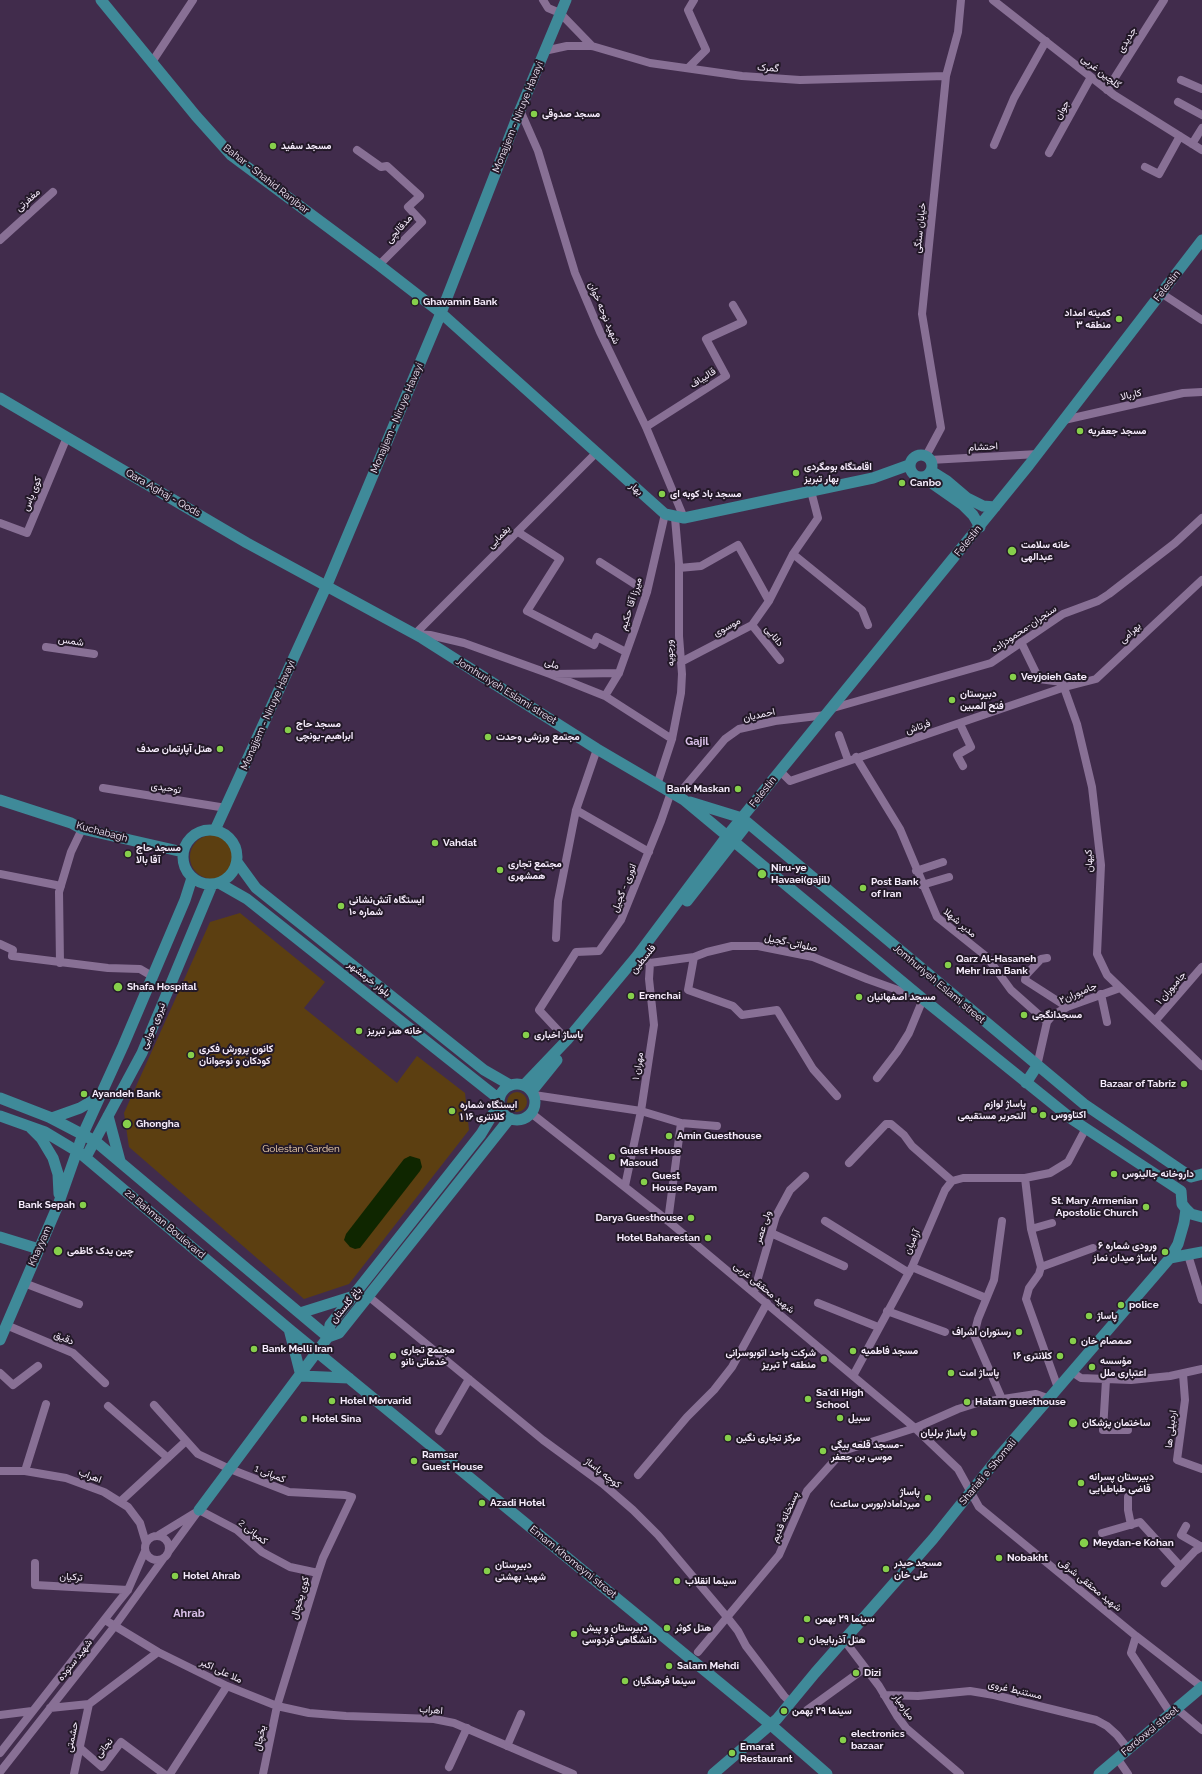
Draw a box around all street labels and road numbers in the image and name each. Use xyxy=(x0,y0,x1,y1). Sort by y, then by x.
street label: جدیدی xyxy=(1115,25,1139,55)
street label: گلچین غربی xyxy=(1079,53,1123,91)
street label: Monajjem - Niruye Havayi xyxy=(490,60,546,174)
street label: گمرک xyxy=(757,61,779,75)
street label: جوان xyxy=(1052,98,1072,122)
street label: Bahar - Shahid Ranjbar xyxy=(221,142,311,216)
street label: مغفرتی xyxy=(13,186,43,214)
street label: خیابان سنگی xyxy=(911,202,929,254)
street label: مدقالچی xyxy=(383,212,415,246)
street label: Felestin xyxy=(1151,268,1183,304)
street label: شهید نوحه خوان xyxy=(586,280,622,346)
street label: Monajjem - Niruye Havayi xyxy=(368,361,426,475)
street label: قالیباف xyxy=(688,365,718,391)
street label: کاربالا xyxy=(1119,387,1143,403)
street label: احتشام xyxy=(968,440,998,454)
street label: Qara Aghaj - Qods xyxy=(123,467,203,519)
street label: کوی یاس xyxy=(20,475,44,513)
street label: بهار xyxy=(627,480,645,498)
street label: یغمایی xyxy=(485,523,513,551)
street label: Felestin xyxy=(952,523,984,559)
street label: میرزا آقا حکیم xyxy=(617,576,645,632)
street label: سنجران-محمودزاده xyxy=(989,603,1059,655)
street label: موسوی xyxy=(711,615,743,639)
street label: بهرامی xyxy=(1117,620,1143,646)
street label: دانایی xyxy=(762,623,786,649)
street label: شمس xyxy=(57,633,85,649)
street label: ورجویه xyxy=(663,639,677,667)
street label: Jomhuriyeh Eslami street xyxy=(453,655,559,727)
street label: ملی xyxy=(543,656,561,672)
street label: Monajjem - Niruye Havayi xyxy=(238,658,298,772)
street label: احمدیان xyxy=(742,706,776,724)
street label: فرتاش xyxy=(904,717,932,737)
street label: Felestin xyxy=(747,774,779,810)
street label: توحیدی xyxy=(150,780,182,796)
street label: Kuchabagh xyxy=(75,819,129,845)
street label: کیهان xyxy=(1082,849,1096,873)
street label: انوری - گجیل xyxy=(609,862,639,914)
street label: مدیر شهلا xyxy=(941,906,979,940)
street label: صلواتی-گجیل xyxy=(763,932,819,954)
street label: فلسطین xyxy=(628,942,658,976)
street label: Jomhuriyeh Eslami street xyxy=(891,942,987,1026)
street label: بلوار خرمشهر xyxy=(345,958,393,1000)
street label: جامبوران ۱ xyxy=(1153,969,1189,1007)
street label: جامبوران۲ xyxy=(1057,980,1099,1006)
street label: نیروی هوایی xyxy=(138,1001,168,1051)
street label: مهران ۱ xyxy=(630,1051,646,1081)
street label: 22 Bahman Boulevard xyxy=(122,1187,208,1261)
street label: ولی عصر xyxy=(752,1209,774,1245)
street label: Khayyam xyxy=(26,1224,54,1268)
street label: آرامیان xyxy=(901,1228,923,1256)
street label: شهید محققی غربی xyxy=(731,1260,797,1316)
street label: باغ گلستان xyxy=(328,1284,364,1326)
street label: دقیق xyxy=(52,1328,76,1348)
street label: اردبیلی ها xyxy=(1163,1409,1179,1449)
street label: Shariati e Shomali xyxy=(957,1437,1019,1507)
street label: کوچه پاساژ xyxy=(582,1455,624,1491)
street label: کمپانی 1 xyxy=(253,1462,287,1486)
street label: اهراب xyxy=(77,1466,103,1486)
street label: پستخانه قدیم xyxy=(768,1490,802,1544)
street label: کمپانی 2 xyxy=(236,1517,270,1547)
street label: Emam Khomeyni street xyxy=(527,1523,619,1601)
street label: شهید محققی شرقی xyxy=(1056,1556,1124,1614)
street label: ترکیان xyxy=(59,1570,83,1584)
street label: کوی یخچال xyxy=(288,1575,312,1621)
street label: شهید ستوده xyxy=(55,1637,95,1683)
street label: ملا علی اکبر xyxy=(198,1656,244,1686)
street label: مستنبط غروی xyxy=(987,1678,1043,1702)
street label: میارمیار xyxy=(891,1692,917,1722)
street label: اهراب xyxy=(419,1703,443,1717)
street label: Ferdowsi street xyxy=(1119,1704,1181,1758)
street label: حشمتی xyxy=(63,1721,81,1753)
street label: یخچال xyxy=(251,1724,269,1752)
street label: نجاتی xyxy=(92,1736,116,1760)

